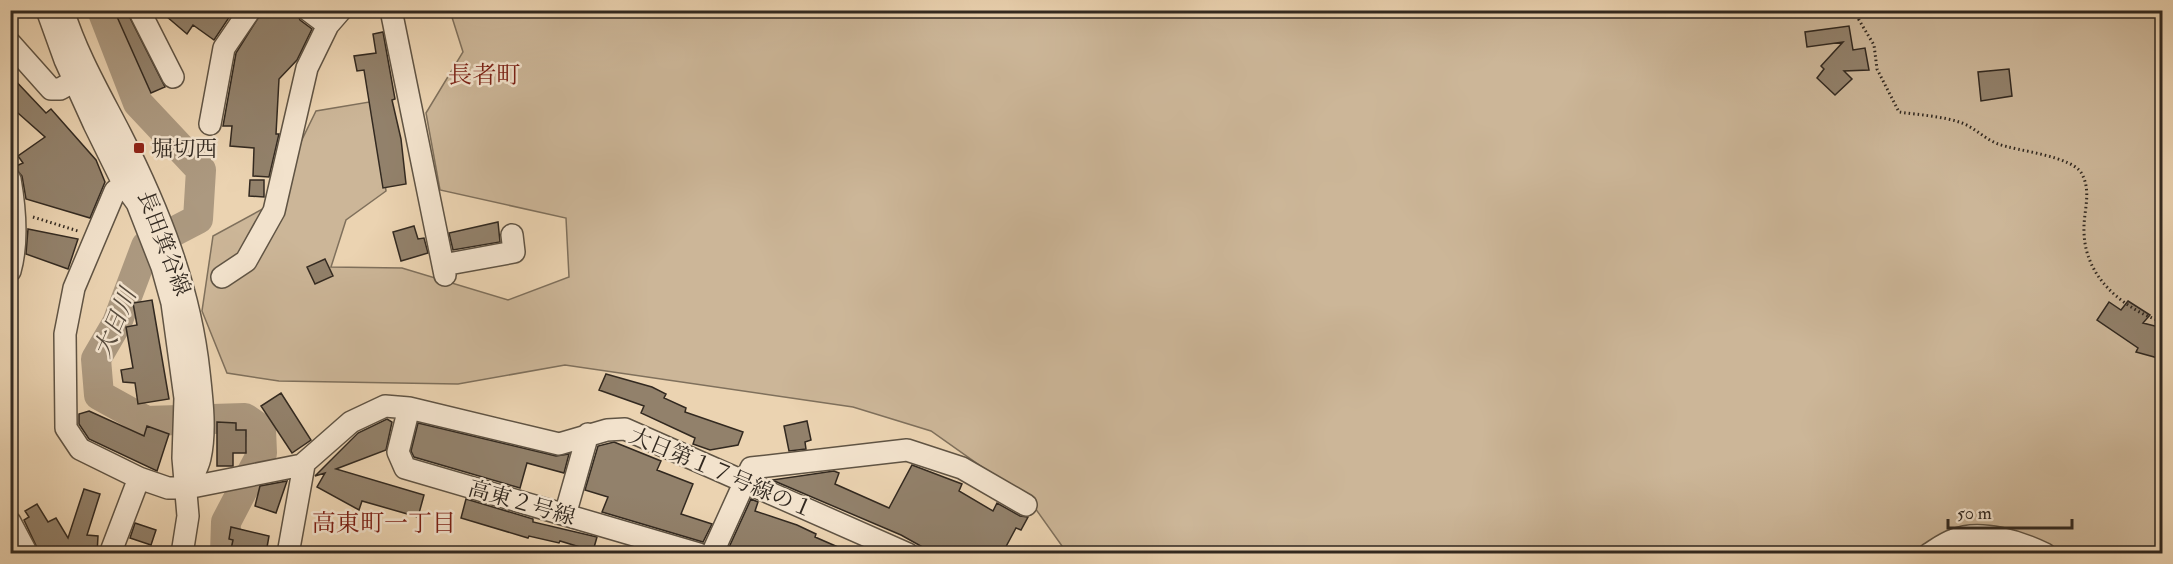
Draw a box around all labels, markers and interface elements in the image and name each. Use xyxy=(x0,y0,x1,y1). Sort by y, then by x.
district label: 長者町 xyxy=(448,60,520,91)
place label: 堀切西 xyxy=(151,135,217,163)
marker: 堀切西 xyxy=(132,141,146,155)
street label: 長田箕谷線 xyxy=(131,187,197,300)
water label: 大日川 xyxy=(87,281,145,362)
street label: 大日第１７号線の１ xyxy=(625,421,818,524)
street label: 高東２号線 xyxy=(465,474,578,532)
scale bar xyxy=(1948,492,2072,530)
text: 50 m xyxy=(1957,502,1992,525)
district label: 高東町一丁目 xyxy=(312,508,456,539)

